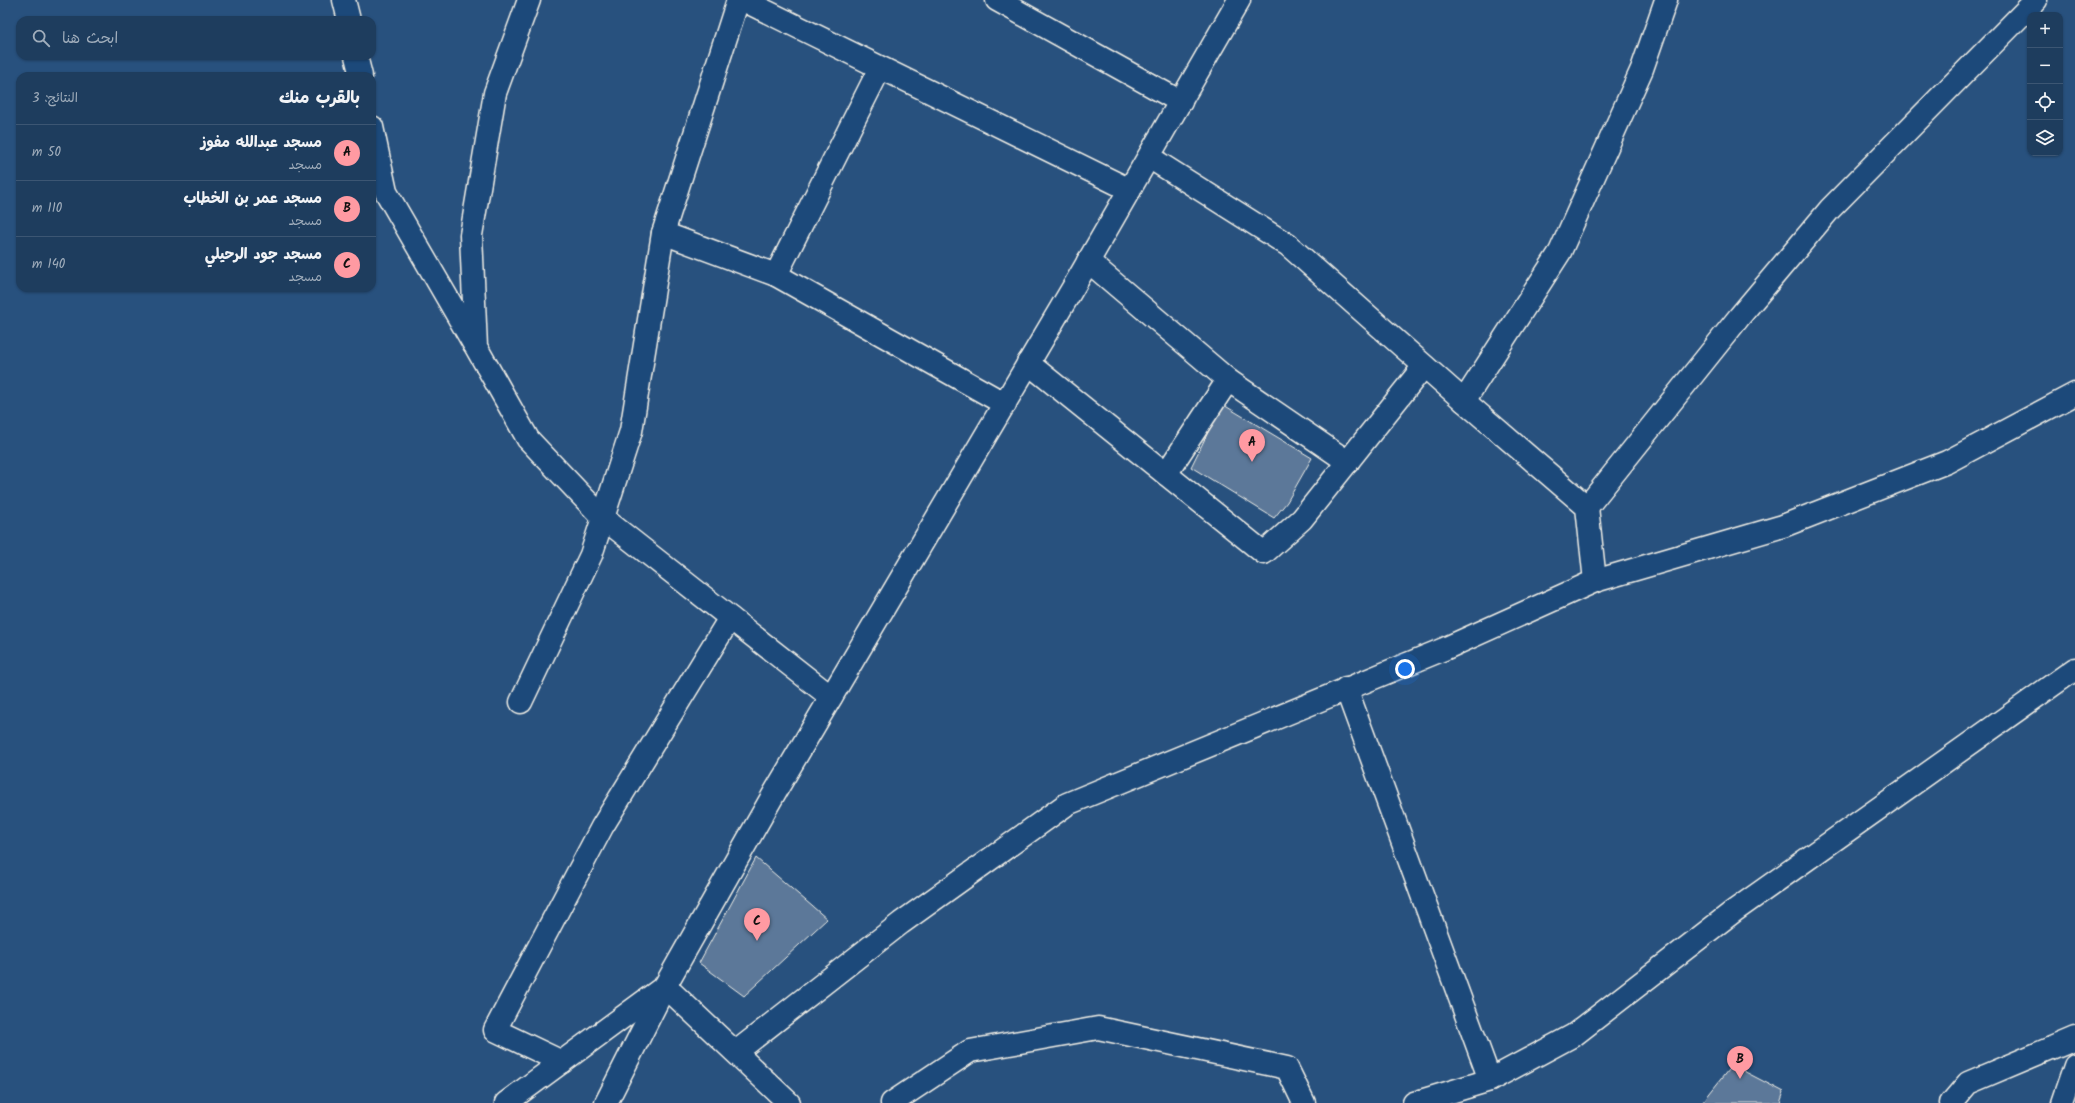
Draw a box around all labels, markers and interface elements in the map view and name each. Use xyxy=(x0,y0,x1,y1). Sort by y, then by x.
map controls xyxy=(2027,12,2063,156)
button: + xyxy=(2027,12,2063,48)
search box xyxy=(16,16,376,60)
icon: search xyxy=(30,27,52,49)
text: ابحث هنا xyxy=(62,27,118,51)
button: − xyxy=(2027,48,2063,84)
button: locate xyxy=(2027,84,2063,120)
text: بالقرب منك xyxy=(279,85,360,112)
text: النتائج: 3 xyxy=(32,88,78,109)
button: layers xyxy=(2027,120,2063,156)
text: مسجد عبدالله مفوز xyxy=(201,131,322,155)
text: 50 m xyxy=(32,142,61,163)
text: A xyxy=(343,142,351,163)
text: مسجد xyxy=(289,155,322,176)
text: مسجد عمر بن الخطاب xyxy=(183,187,322,211)
text: 110 m xyxy=(32,198,62,219)
text: B xyxy=(343,198,351,219)
text: مسجد xyxy=(289,211,322,232)
text: مسجد جود الرحيلي xyxy=(205,243,322,267)
text: 140 m xyxy=(32,254,65,275)
text: C xyxy=(343,254,351,275)
text: مسجد xyxy=(289,267,322,288)
pin: A xyxy=(1239,429,1265,462)
your location xyxy=(1395,659,1415,679)
pin: C xyxy=(744,908,770,941)
pin: B xyxy=(1727,1046,1753,1079)

